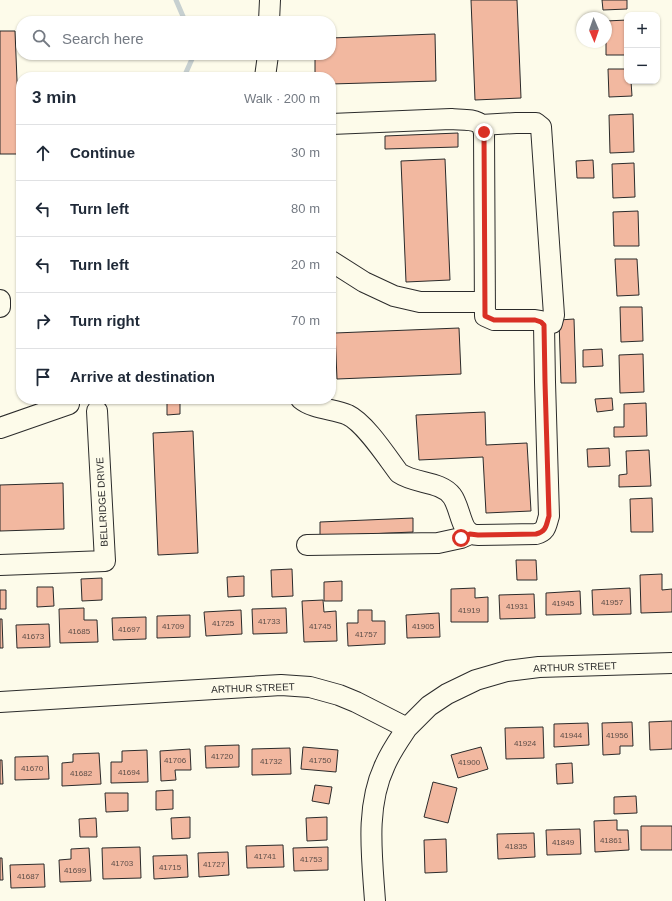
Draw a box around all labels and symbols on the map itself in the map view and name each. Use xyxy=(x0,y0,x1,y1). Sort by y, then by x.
north arrow xyxy=(576,12,612,48)
route end xyxy=(475,123,493,141)
street label: BELLRIDGE DRIVE xyxy=(94,457,110,547)
route start xyxy=(452,529,470,547)
house number: 41957 xyxy=(601,598,624,607)
house number: 41945 xyxy=(552,599,575,608)
house number: 41931 xyxy=(506,602,529,611)
house number: 41919 xyxy=(458,606,481,615)
house number: 41733 xyxy=(258,617,281,626)
house number: 41725 xyxy=(212,619,235,628)
house number: 41709 xyxy=(162,622,185,631)
house number: 41745 xyxy=(309,622,332,631)
house number: 41905 xyxy=(412,622,435,631)
house number: 41697 xyxy=(118,625,141,634)
house number: 41685 xyxy=(68,627,91,636)
house number: 41757 xyxy=(355,630,378,639)
house number: 41673 xyxy=(22,632,45,641)
street label: ARTHUR STREET xyxy=(533,660,617,674)
street label: ARTHUR STREET xyxy=(211,681,295,695)
house number: 41944 xyxy=(560,731,583,740)
house number: 41956 xyxy=(606,731,629,740)
house number: 41924 xyxy=(514,739,537,748)
house number: 41720 xyxy=(211,752,234,761)
house number: 41706 xyxy=(164,756,187,765)
house number: 41750 xyxy=(309,756,332,765)
house number: 41732 xyxy=(260,757,283,766)
house number: 41900 xyxy=(458,758,481,767)
house number: 41670 xyxy=(21,764,44,773)
house number: 41694 xyxy=(118,768,141,777)
house number: 41682 xyxy=(70,769,93,778)
house number: 41861 xyxy=(600,836,623,845)
house number: 41849 xyxy=(552,838,575,847)
house number: 41835 xyxy=(505,842,528,851)
house number: 41741 xyxy=(254,852,277,861)
house number: 41753 xyxy=(300,855,323,864)
house number: 41703 xyxy=(111,859,134,868)
house number: 41727 xyxy=(203,860,226,869)
house number: 41715 xyxy=(159,863,182,872)
house number: 41699 xyxy=(64,866,87,875)
house number: 41687 xyxy=(17,872,40,881)

